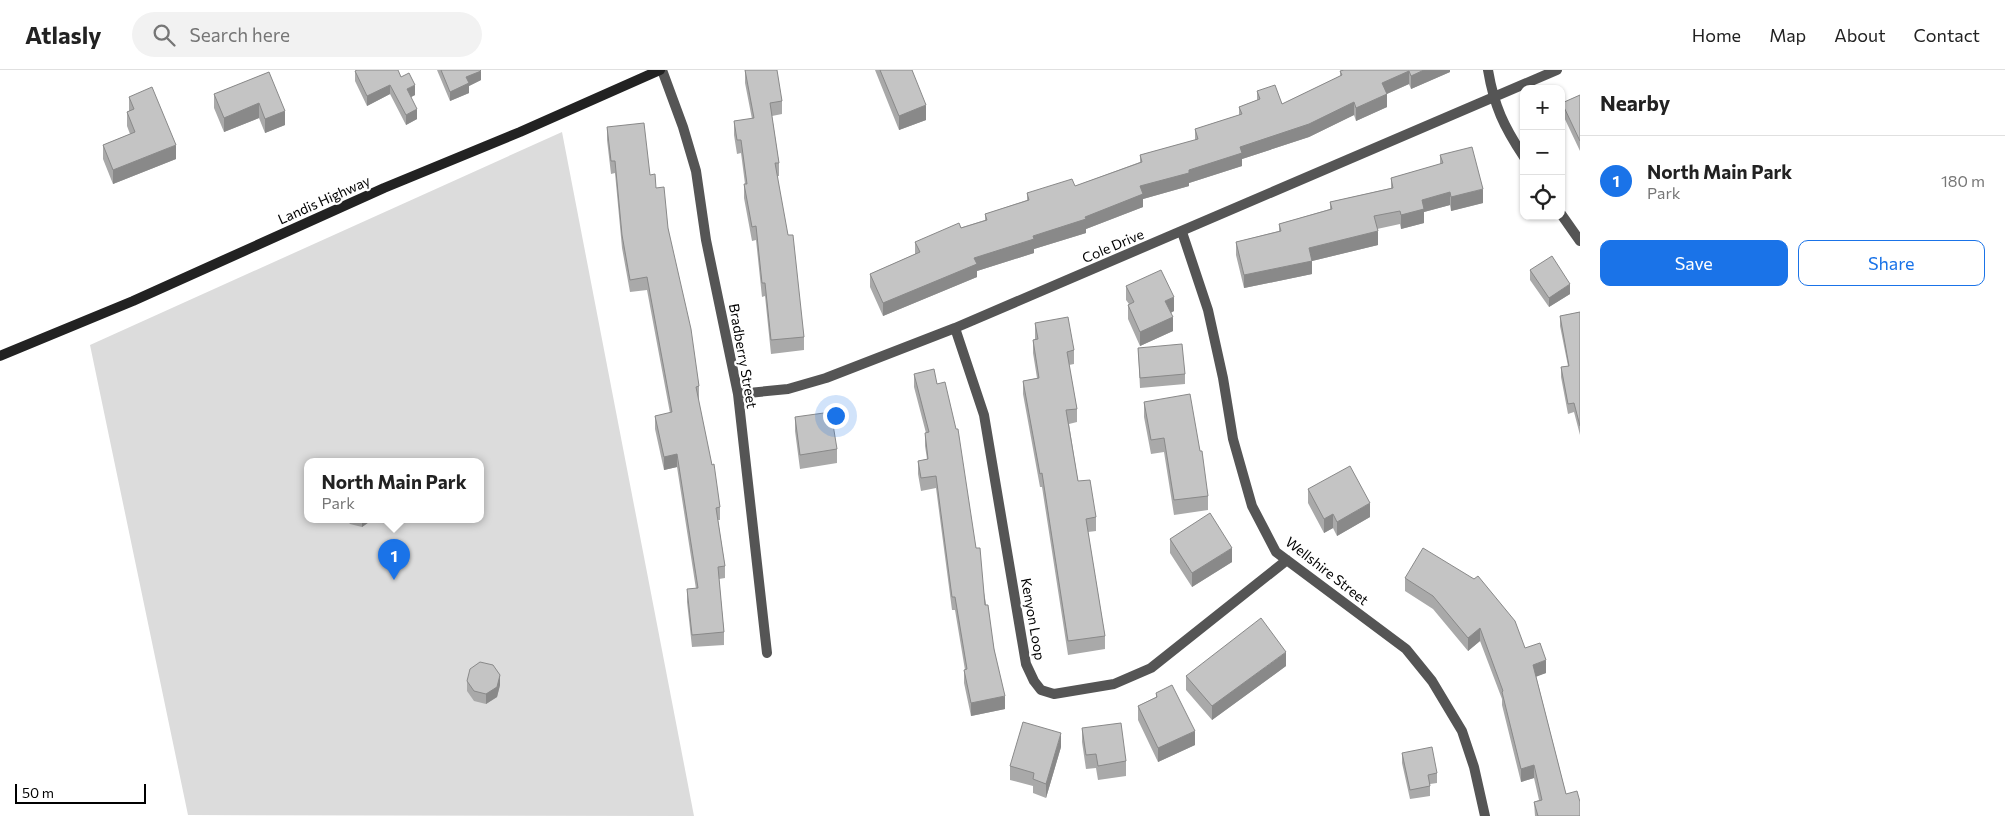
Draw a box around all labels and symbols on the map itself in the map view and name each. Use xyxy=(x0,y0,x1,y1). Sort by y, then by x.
street label: Landis Highway xyxy=(275,172,373,227)
street label: Cole Drive xyxy=(1079,225,1146,266)
street label: Bradberry Street xyxy=(726,302,761,410)
your location xyxy=(823,403,849,429)
street label: Wellshire Street xyxy=(1282,533,1372,608)
pin: 1 xyxy=(378,539,410,580)
street label: Kenyon Loop xyxy=(1018,576,1049,661)
scale bar xyxy=(15,781,146,804)

